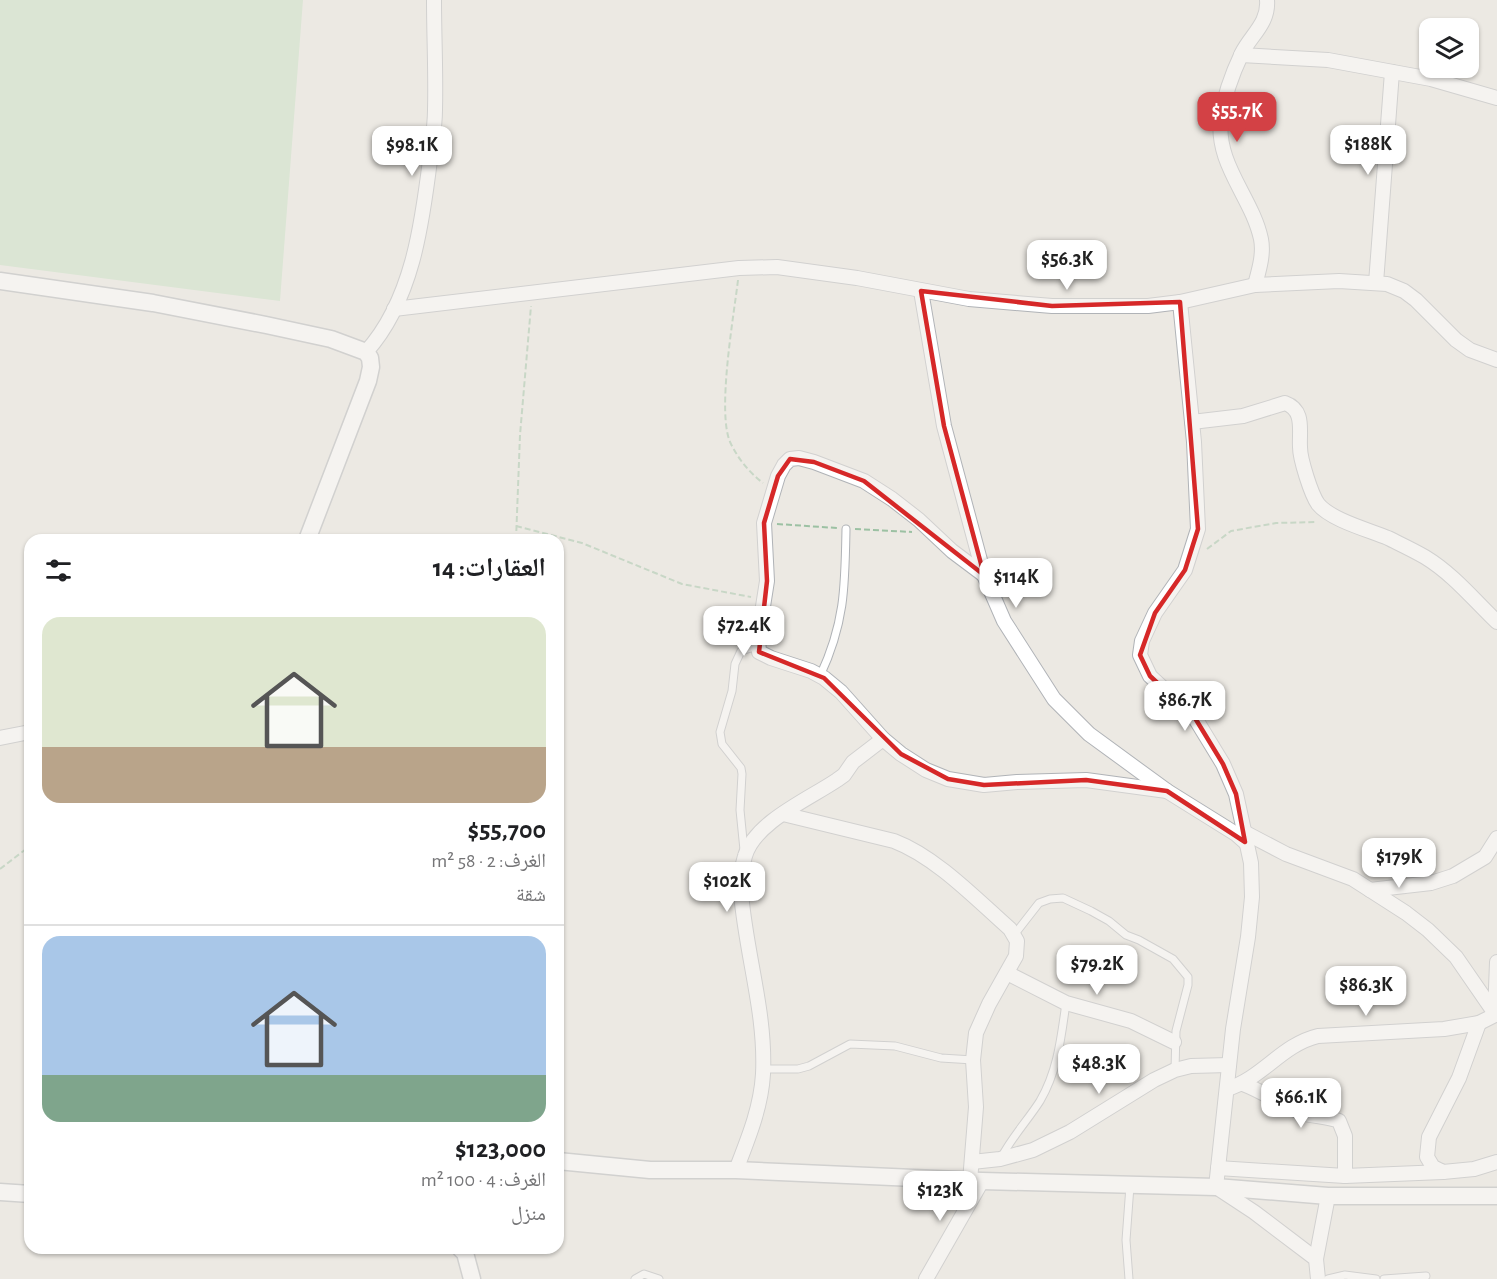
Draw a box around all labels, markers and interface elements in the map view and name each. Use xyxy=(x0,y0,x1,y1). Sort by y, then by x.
map controls xyxy=(1419,18,1479,78)
button: layers xyxy=(1419,18,1479,78)
pin: $55.7K xyxy=(1188,92,1286,143)
text: $55.7K xyxy=(1211,101,1263,121)
pin: $188K xyxy=(1326,125,1410,176)
pin: $98.1K xyxy=(363,126,461,177)
text: $188K xyxy=(1344,134,1392,154)
text: $98.1K xyxy=(386,135,438,155)
pin: $56.3K xyxy=(1018,240,1116,291)
text: $56.3K xyxy=(1041,249,1093,269)
icon: filters xyxy=(42,554,75,587)
text: العقارات: 14 xyxy=(433,555,546,581)
pin: $114K xyxy=(974,558,1058,609)
text: $114K xyxy=(993,567,1039,587)
pin: $72.4K xyxy=(695,606,793,657)
text: $72.4K xyxy=(717,615,771,635)
icon: home xyxy=(240,656,348,764)
pin: $86.7K xyxy=(1136,681,1234,732)
text: $86.7K xyxy=(1158,690,1212,710)
text: $55,700 xyxy=(468,817,546,843)
pin: $179K xyxy=(1357,838,1441,889)
text: $179K xyxy=(1376,847,1422,867)
text: الغرف: 2 · 58 m² xyxy=(431,851,546,871)
pin: $102K xyxy=(685,862,769,913)
text: $102K xyxy=(703,871,751,891)
text: شقة xyxy=(516,885,546,905)
pin: $79.2K xyxy=(1048,945,1146,996)
text: $79.2K xyxy=(1071,954,1123,974)
pin: $86.3K xyxy=(1317,966,1415,1017)
icon: home xyxy=(240,975,348,1083)
text: $86.3K xyxy=(1339,975,1393,995)
pin: $48.3K xyxy=(1050,1044,1148,1095)
text: $48.3K xyxy=(1072,1053,1126,1073)
pin: $66.1K xyxy=(1252,1078,1350,1129)
text: $66.1K xyxy=(1275,1087,1327,1107)
text: $123,000 xyxy=(455,1136,546,1162)
text: الغرف: 4 · 100 m² xyxy=(421,1170,546,1190)
pin: $123K xyxy=(898,1171,982,1222)
text: $123K xyxy=(917,1180,963,1200)
text: منزل xyxy=(511,1204,546,1224)

